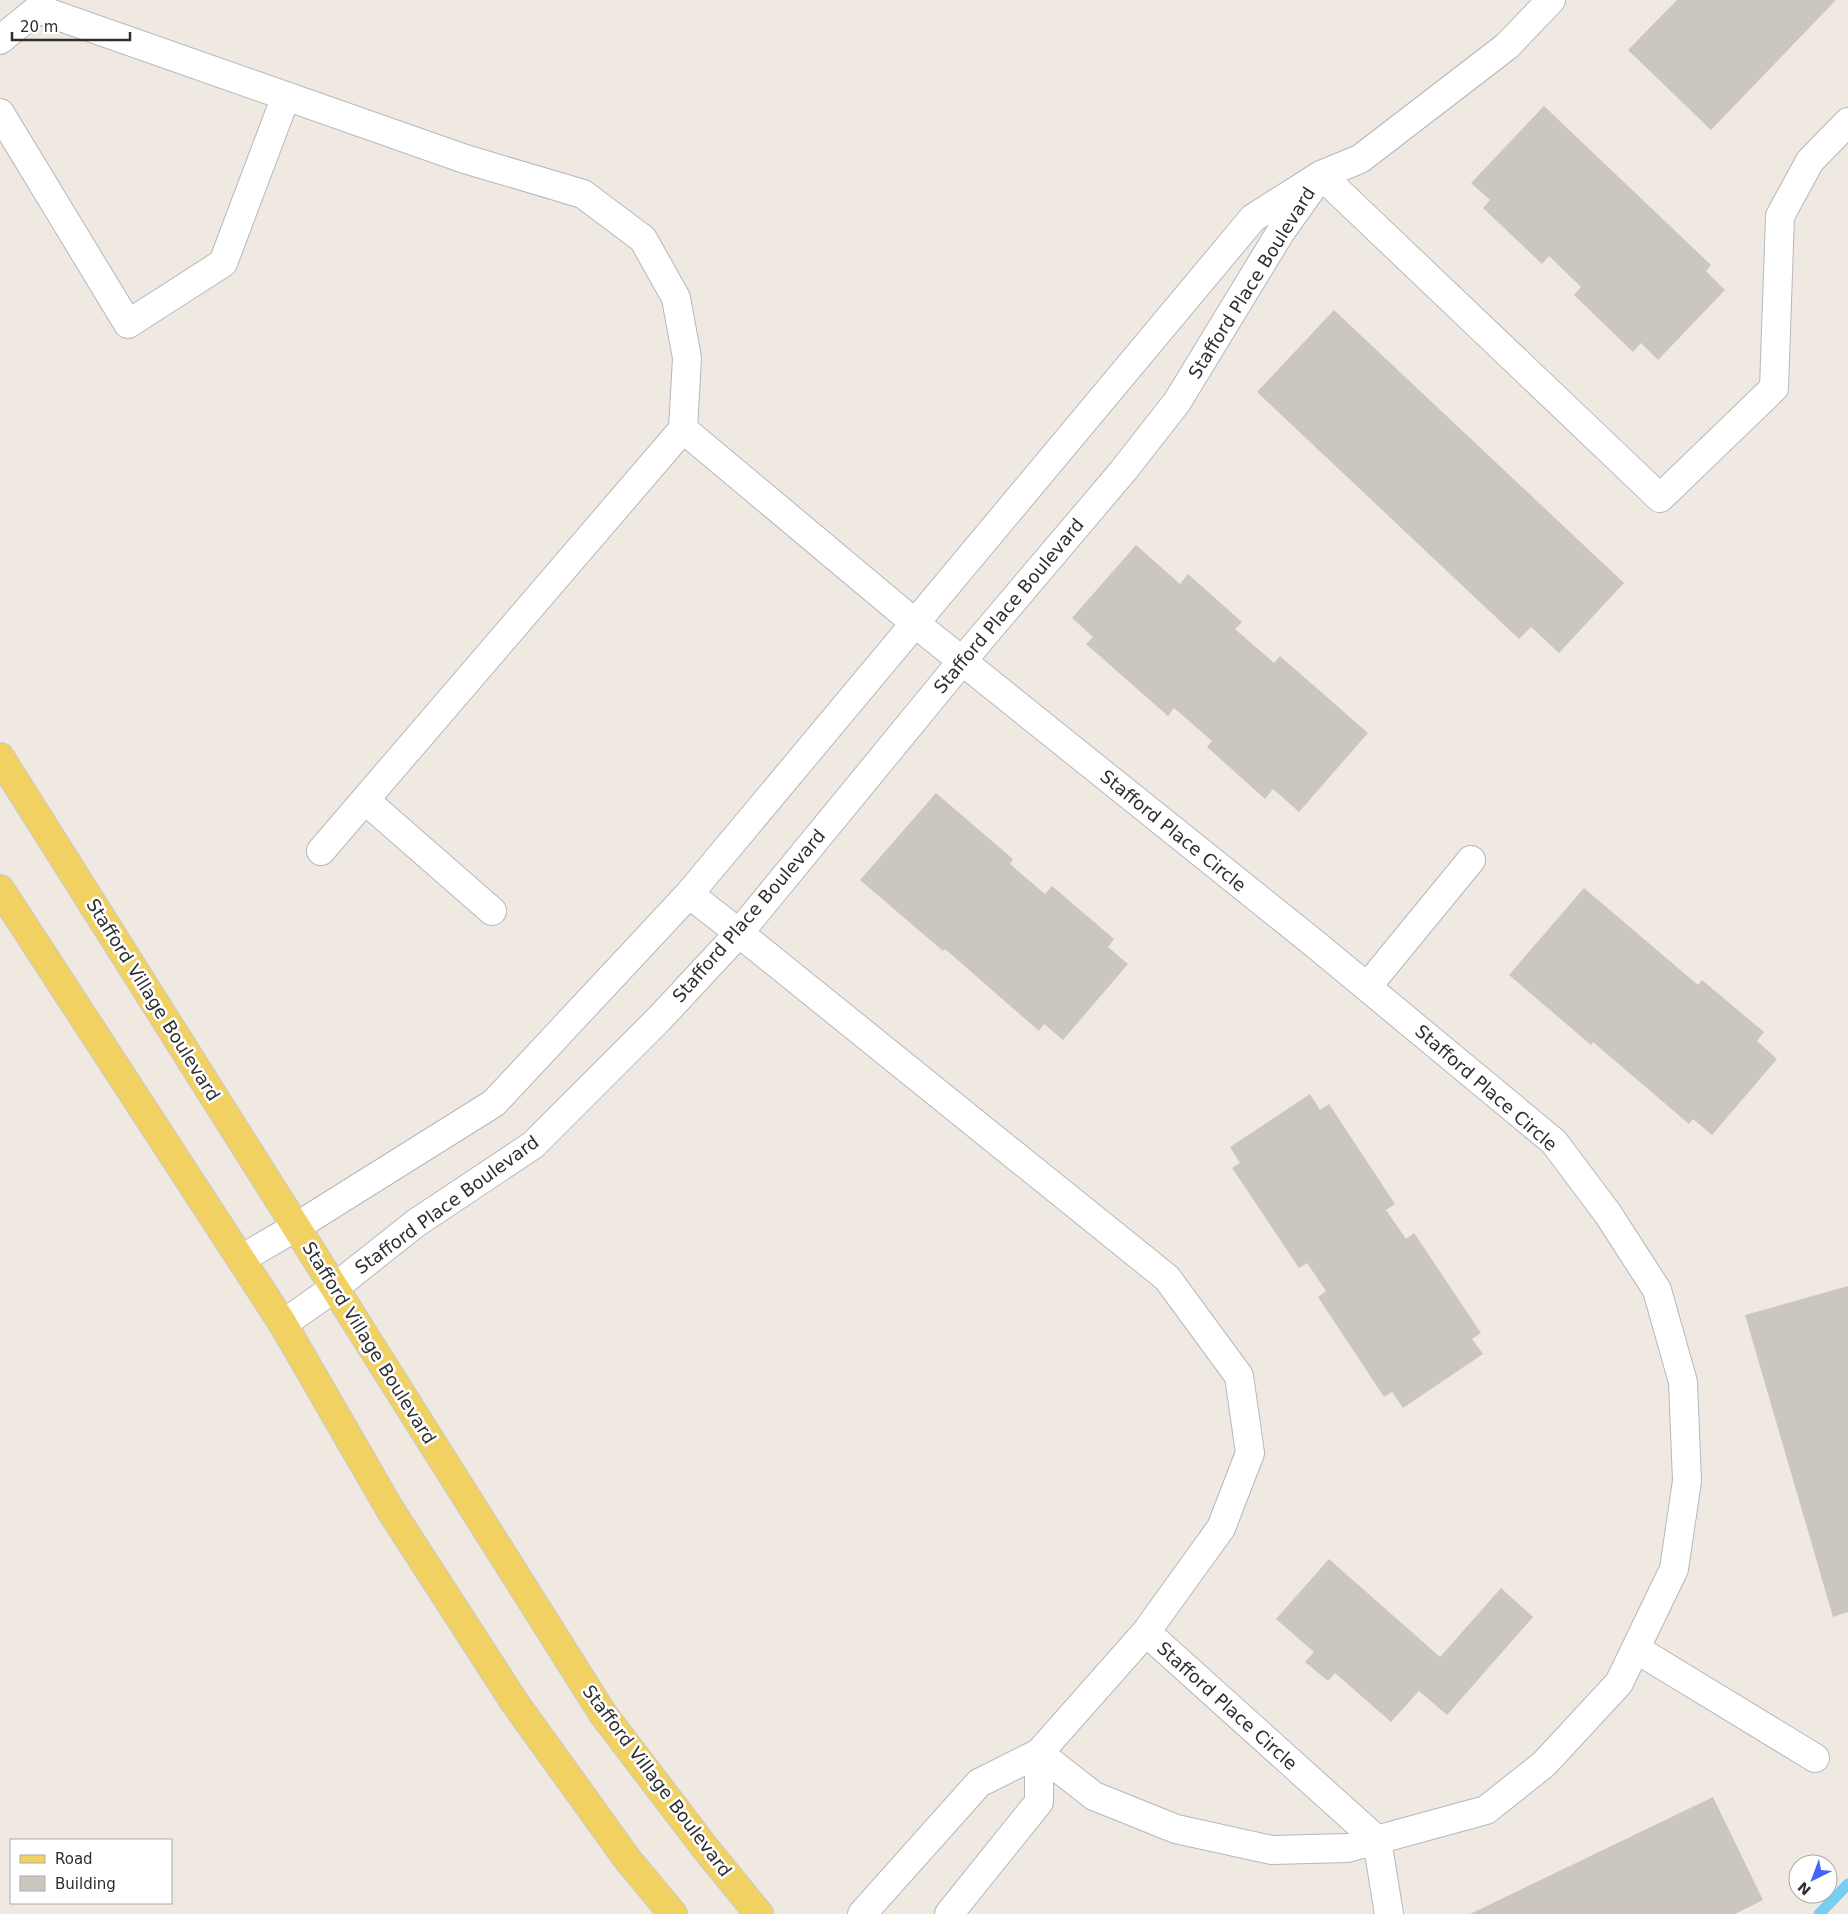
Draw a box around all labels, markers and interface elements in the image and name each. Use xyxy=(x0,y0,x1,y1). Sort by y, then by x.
scale bar xyxy=(12,10,130,42)
text: 20 m xyxy=(20,18,58,36)
street label: Stafford Place Boulevard xyxy=(1184,183,1319,382)
street label: Stafford Place Boulevard xyxy=(929,514,1088,697)
street label: Stafford Place Circle xyxy=(1096,765,1250,896)
street label: Stafford Place Boulevard xyxy=(668,825,829,1006)
street label: Stafford Village Boulevard xyxy=(82,895,224,1105)
street label: Stafford Place Circle xyxy=(1411,1020,1562,1155)
street label: Stafford Place Boulevard xyxy=(351,1131,543,1278)
street label: Stafford Village Boulevard xyxy=(298,1238,440,1448)
street label: Stafford Place Circle xyxy=(1153,1637,1302,1774)
street label: Stafford Village Boulevard xyxy=(578,1681,736,1881)
legend xyxy=(10,1839,172,1904)
text: Road xyxy=(55,1850,93,1868)
north arrow xyxy=(1788,1854,1838,1904)
text: Building xyxy=(55,1875,116,1893)
text: N xyxy=(1795,1879,1814,1899)

